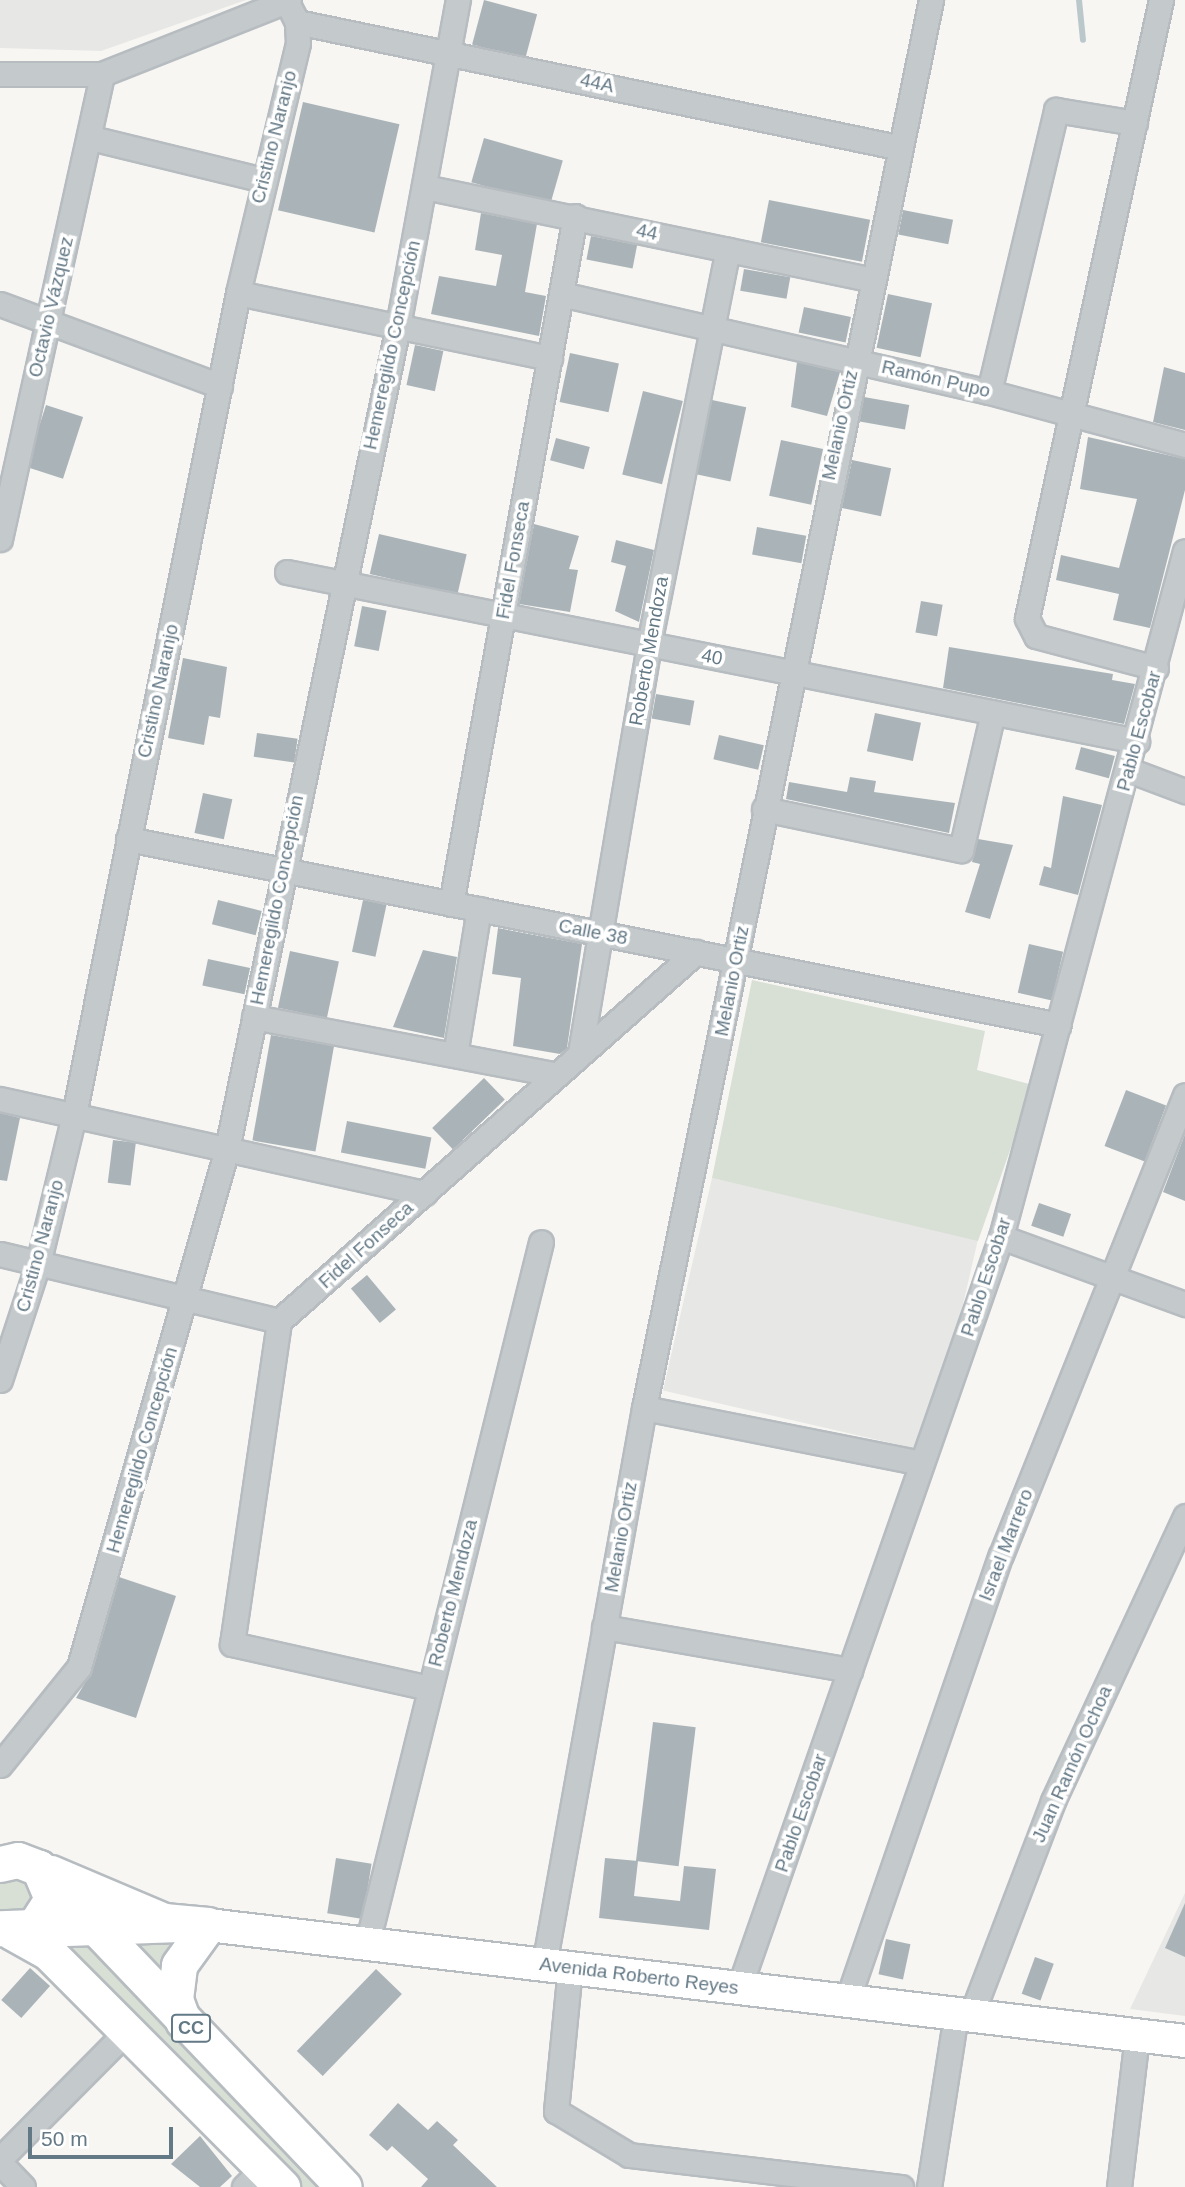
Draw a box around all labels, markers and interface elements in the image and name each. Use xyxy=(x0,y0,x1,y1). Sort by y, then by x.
street label: Cristino Naranjo xyxy=(246,68,302,206)
street label: 44A xyxy=(578,68,616,98)
street label: 44 xyxy=(634,219,660,245)
street label: Octavio Vázquez xyxy=(24,234,78,380)
street label: Hemeregildo Concepción xyxy=(359,238,425,452)
street label: Ramón Pupo xyxy=(879,355,993,403)
street label: Melanio Ortiz xyxy=(817,368,863,482)
street label: Fidel Fonseca xyxy=(491,499,535,621)
street label: Roberto Mendoza xyxy=(625,575,673,727)
street label: Cristino Naranjo xyxy=(133,622,183,760)
street label: 40 xyxy=(699,644,725,670)
street label: Pablo Escobar xyxy=(1112,668,1166,794)
street label: Hemeregildo Concepción xyxy=(245,793,309,1007)
street label: Calle 38 xyxy=(557,914,629,950)
street label: Melanio Ortiz xyxy=(710,924,754,1038)
street label: Cristino Naranjo xyxy=(11,1177,69,1315)
street label: Fidel Fonseca xyxy=(314,1197,418,1293)
street label: Pablo Escobar xyxy=(956,1215,1016,1339)
street label: Hemeregildo Concepción xyxy=(102,1344,182,1556)
street label: Melanio Ortiz xyxy=(600,1480,642,1594)
street label: Israel Marrero xyxy=(974,1486,1038,1604)
street label: Roberto Mendoza xyxy=(424,1517,482,1669)
street label: Juan Ramón Ochoa xyxy=(1027,1682,1117,1846)
street label: Pablo Escobar xyxy=(770,1751,832,1875)
street label: Avenida Roberto Reyes xyxy=(538,1952,740,2000)
road number: CC xyxy=(170,2014,212,2042)
scale bar xyxy=(32,2114,177,2158)
text: 50 m xyxy=(41,2127,88,2150)

